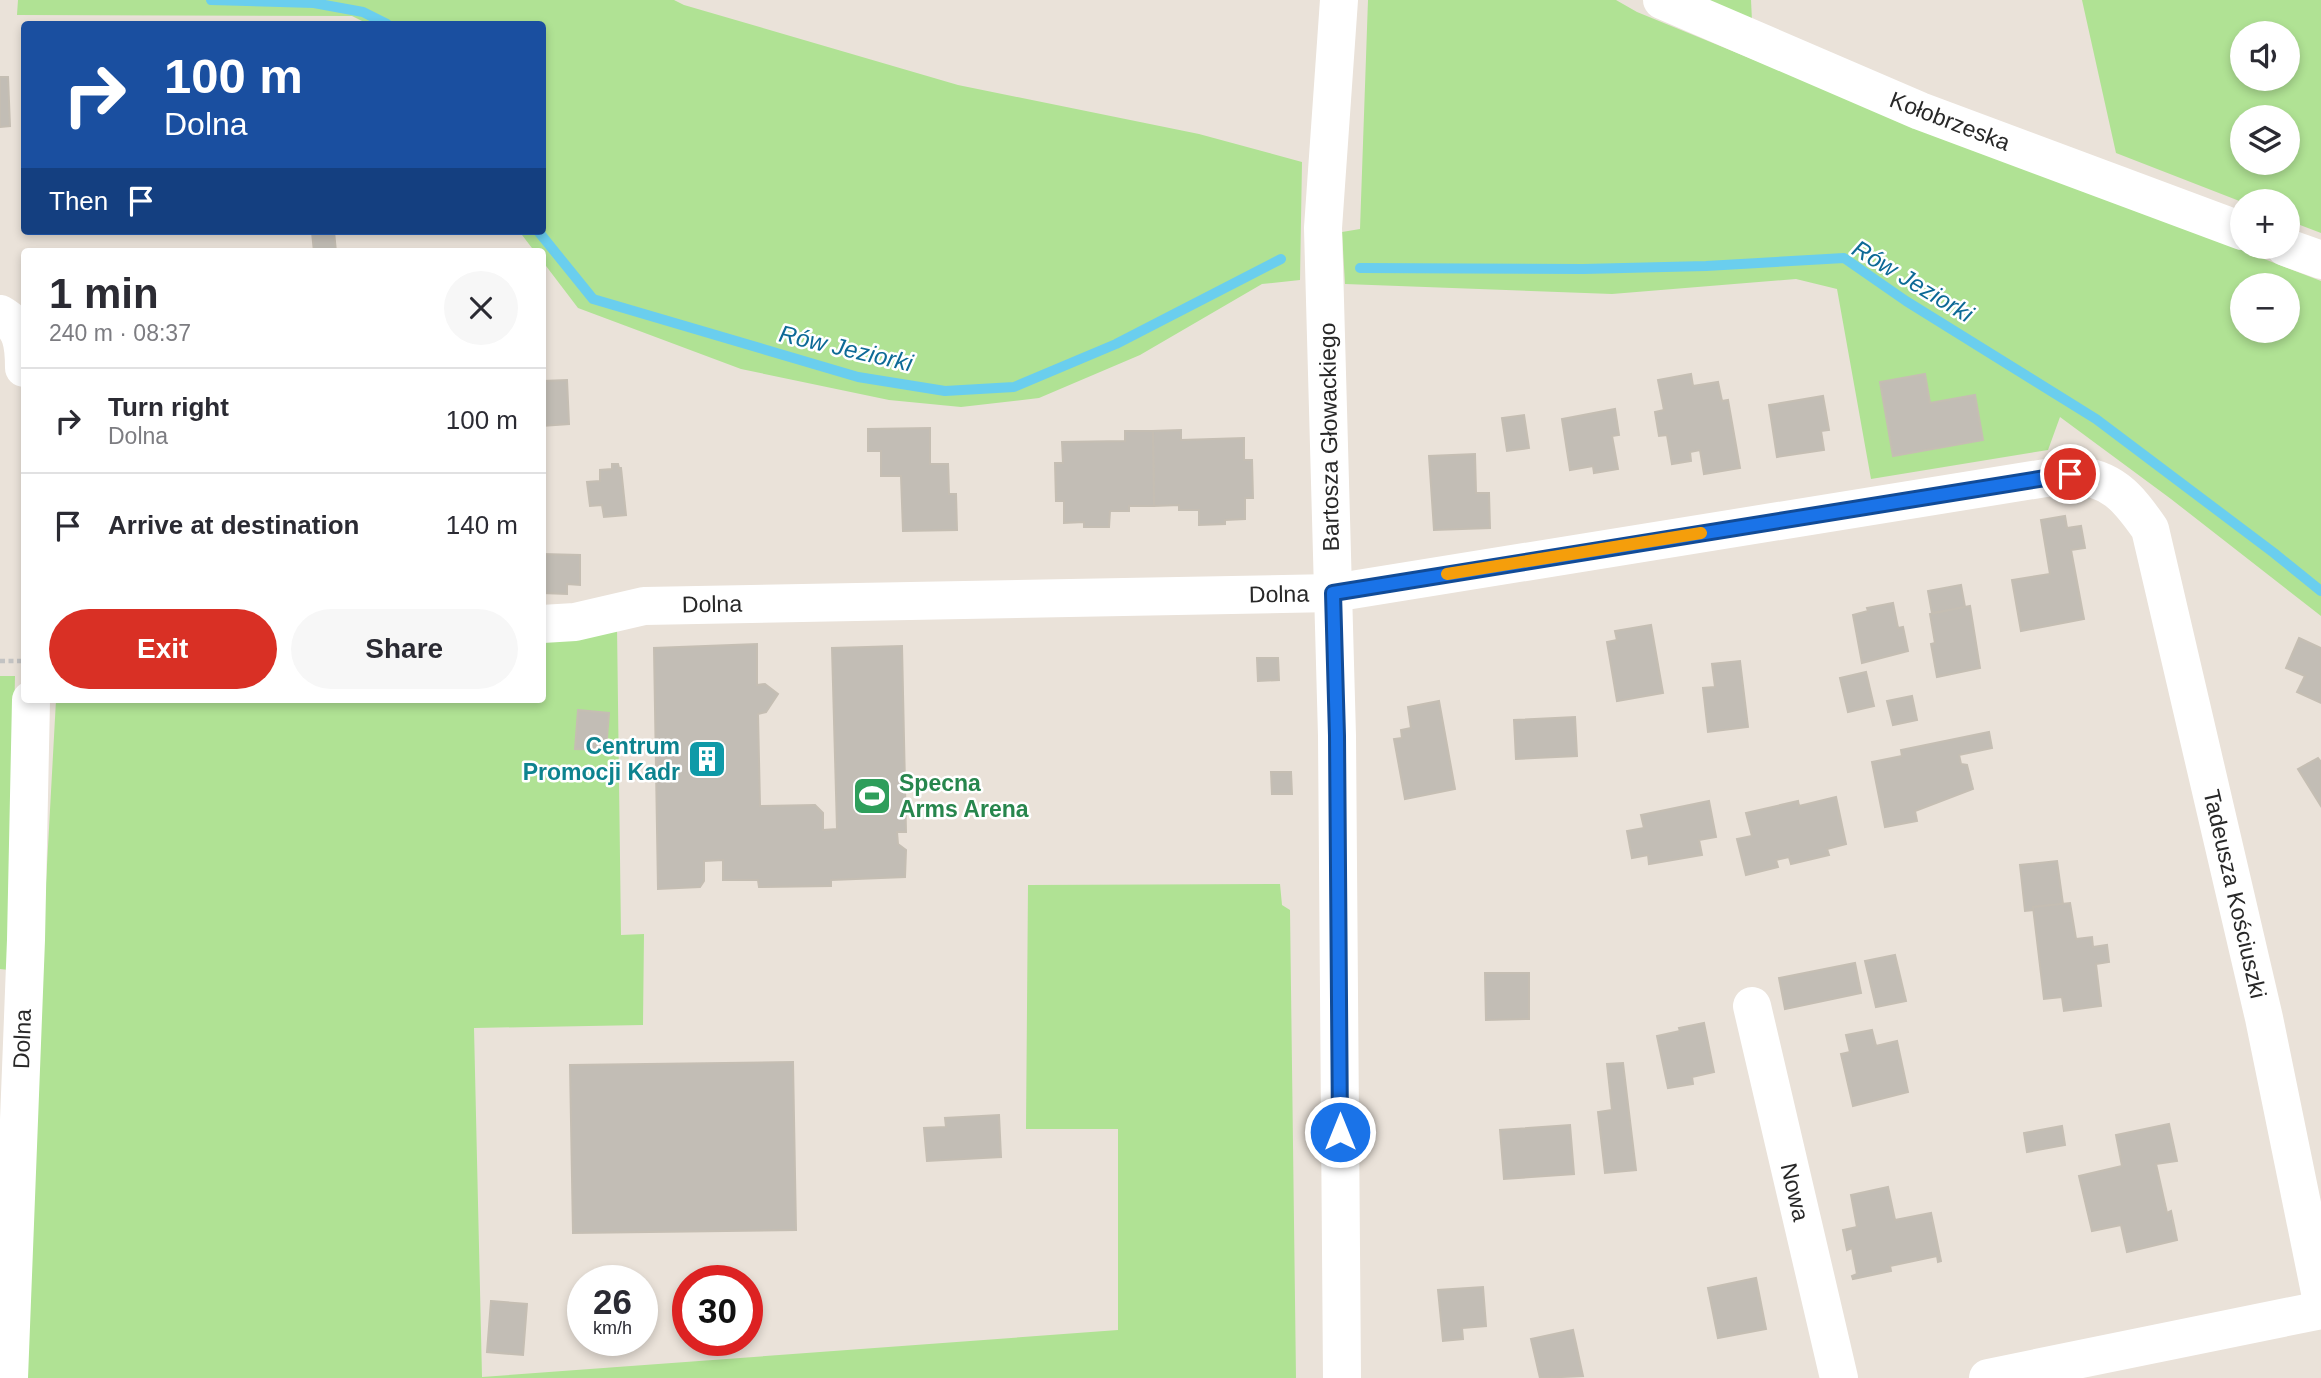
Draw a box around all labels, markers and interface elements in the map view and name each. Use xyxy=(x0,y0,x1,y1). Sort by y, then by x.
map controls xyxy=(2230,21,2300,343)
button: sound xyxy=(2230,21,2300,91)
icon: right xyxy=(49,49,140,140)
text: 100 m xyxy=(164,49,303,103)
street label: Kołobrzeska xyxy=(1886,86,2014,156)
button: layers xyxy=(2230,105,2300,175)
text: Dolna xyxy=(164,106,248,142)
icon: arrive xyxy=(122,182,160,220)
text: Then xyxy=(49,186,108,216)
button: + xyxy=(2230,189,2300,259)
water label: Rów Jeziorki xyxy=(1848,234,1979,328)
text: 1 min xyxy=(49,270,159,317)
button: close xyxy=(444,271,518,345)
button: − xyxy=(2230,273,2300,343)
text: 240 m · 08:37 xyxy=(49,320,191,346)
water label: Rów Jeziorki xyxy=(777,320,916,377)
street label: Bartosza Głowackiego xyxy=(1314,322,1344,552)
text: Turn right xyxy=(108,392,229,422)
icon: right xyxy=(49,402,87,440)
text: 100 m xyxy=(446,405,518,435)
text: Dolna xyxy=(108,423,168,449)
pin xyxy=(2040,444,2100,504)
icon: arrive xyxy=(2051,455,2089,493)
icon: arrive xyxy=(49,507,87,545)
text: Arrive at destination xyxy=(108,510,359,540)
text: 140 m xyxy=(446,510,518,540)
street label: Dolna xyxy=(1249,580,1309,608)
street label: Dolna xyxy=(682,590,742,618)
button: Exit xyxy=(49,609,277,689)
button: Share xyxy=(291,609,518,689)
place label: Centrum Promocji Kadr xyxy=(523,733,680,785)
building icon: Centrum Promocji Kadr xyxy=(686,738,728,780)
place label: Specna Arms Arena xyxy=(899,770,1029,822)
sports icon: Specna Arms Arena xyxy=(851,775,893,817)
street label: Tadeusza Kościuszki xyxy=(2198,787,2272,1001)
street label: Dolna xyxy=(8,1008,36,1069)
position arrow xyxy=(1303,1095,1377,1169)
street label: Nowa xyxy=(1776,1160,1814,1224)
speed limit sign: 30 xyxy=(672,1265,763,1356)
text: 26 xyxy=(593,1282,632,1321)
text: km/h xyxy=(593,1318,632,1338)

